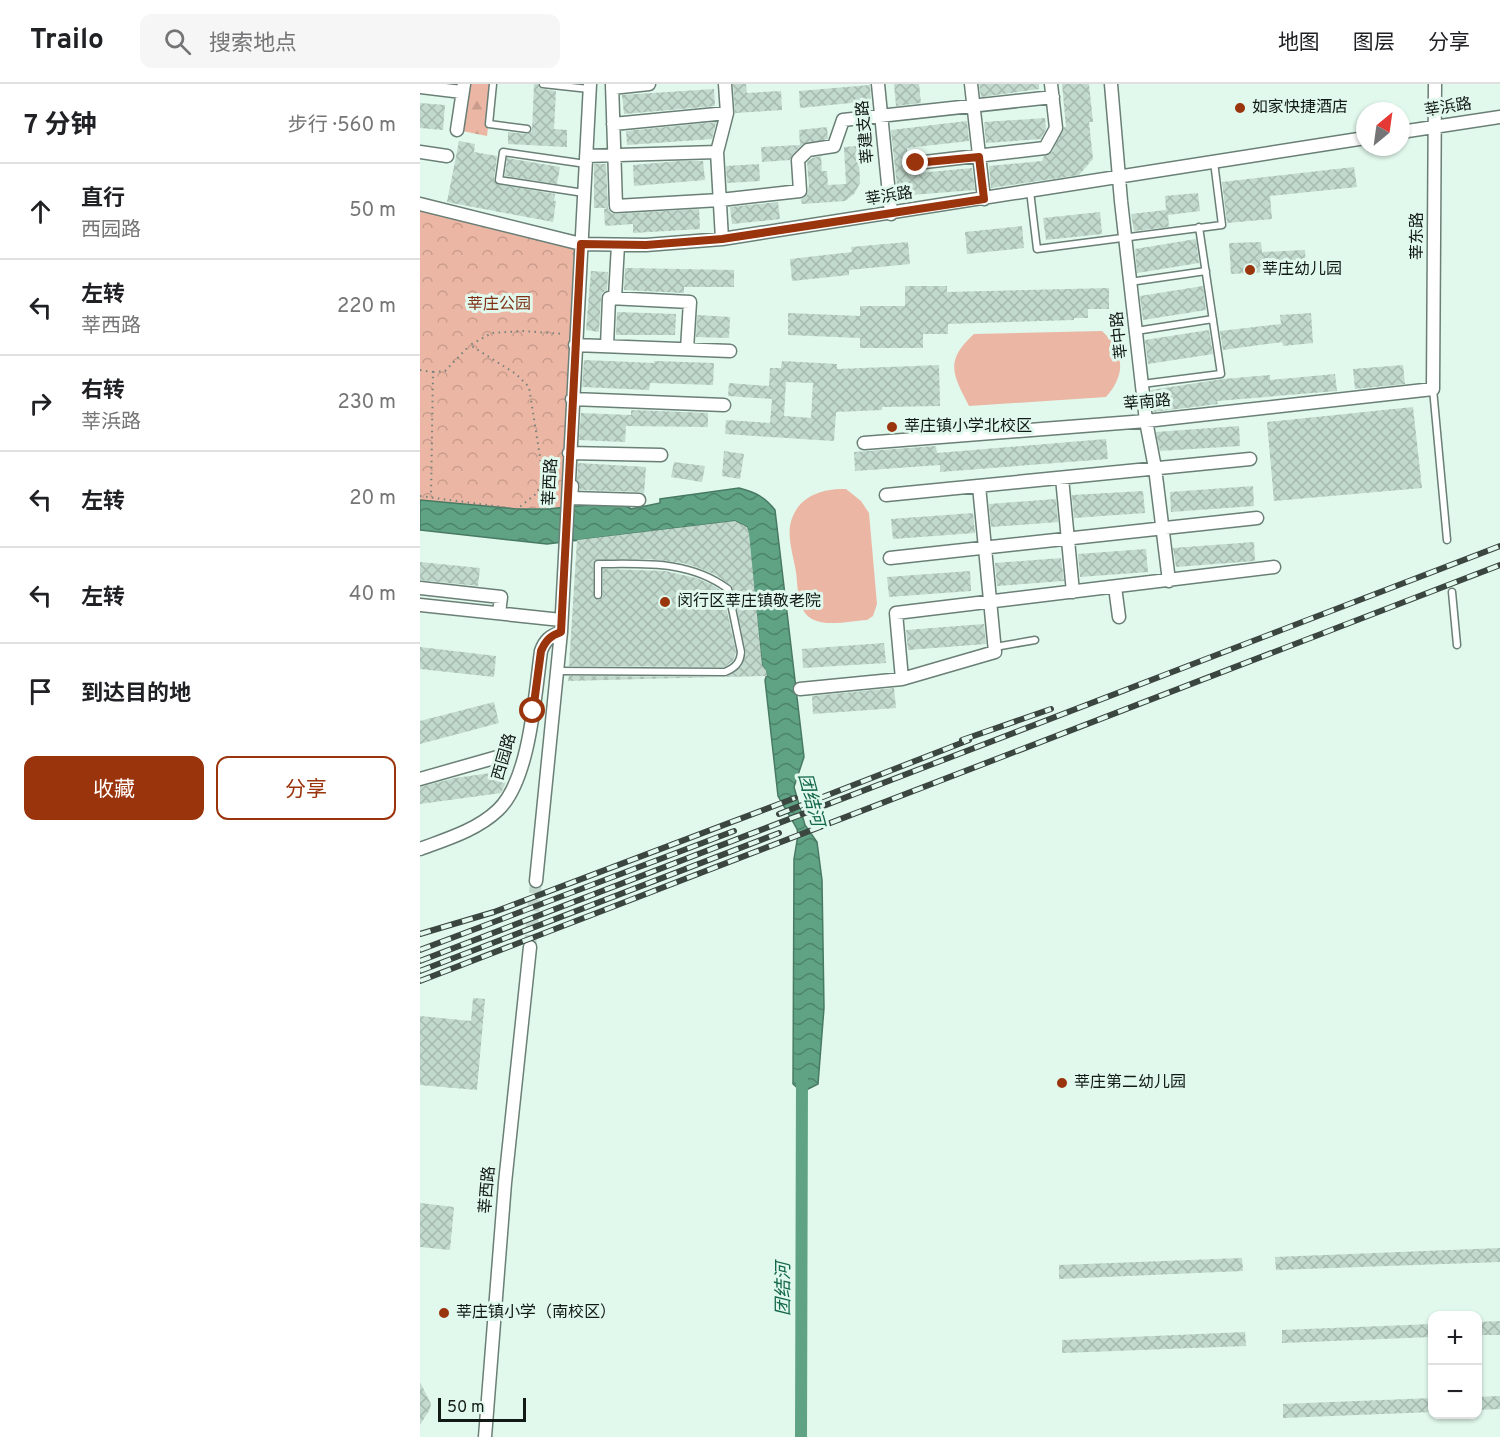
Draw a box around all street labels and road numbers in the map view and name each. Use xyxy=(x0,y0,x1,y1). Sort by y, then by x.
street label: 莘浜路 xyxy=(1423,94,1473,122)
street label: 莘建支路 xyxy=(853,99,879,165)
street label: 莘浜路 xyxy=(864,183,914,211)
street label: 莘东路 xyxy=(1408,212,1428,260)
street label: 莘中路 xyxy=(1108,310,1132,360)
street label: 莘南路 xyxy=(1122,391,1172,415)
street label: 莘西路 xyxy=(540,458,562,506)
street label: 西园路 xyxy=(489,731,521,783)
street label: 莘西路 xyxy=(476,1165,500,1215)

